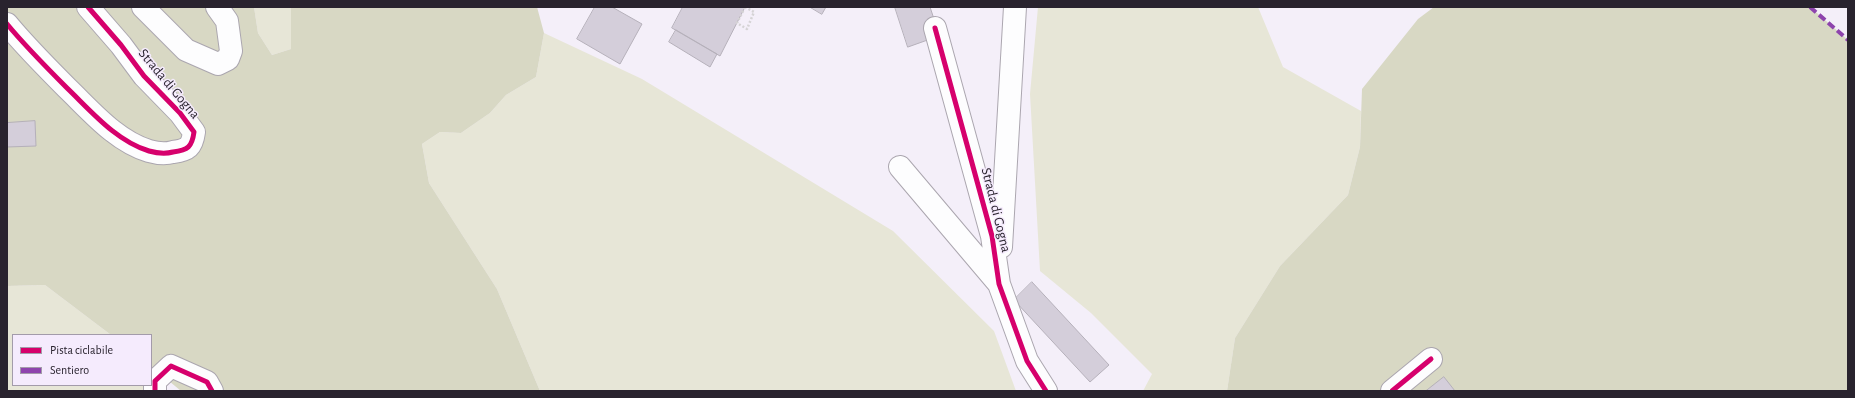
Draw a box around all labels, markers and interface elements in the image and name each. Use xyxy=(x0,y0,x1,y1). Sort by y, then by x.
street label: Strada di Gogna xyxy=(135,46,203,122)
street label: Strada di Gogna xyxy=(977,166,1015,254)
legend xyxy=(12,334,152,386)
text: Pista ciclabile xyxy=(50,344,113,356)
text: Sentiero xyxy=(50,364,89,376)

